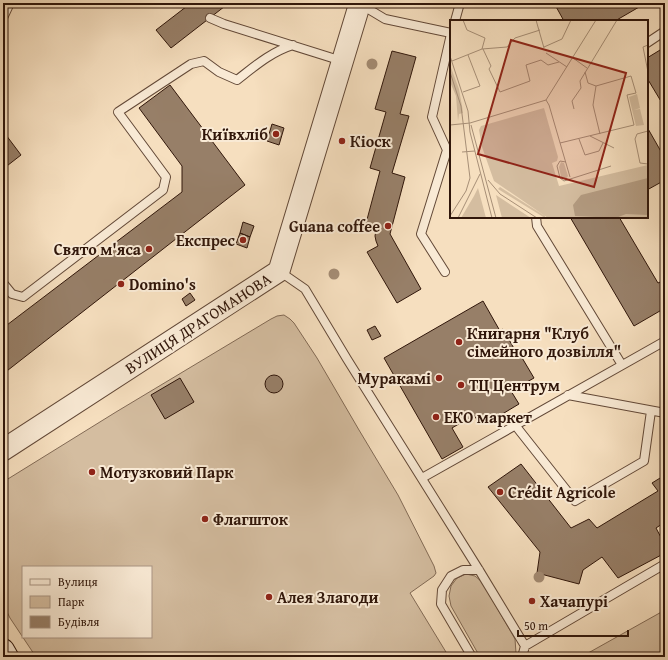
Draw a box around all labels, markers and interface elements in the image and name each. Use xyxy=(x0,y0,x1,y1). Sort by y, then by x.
inset map xyxy=(450,20,648,218)
place label: Київхліб xyxy=(202,122,268,146)
marker: Київхліб xyxy=(271,129,281,139)
place label: Кіоск xyxy=(350,129,392,153)
marker: Кіоск xyxy=(337,136,347,146)
place label: Guana coffee xyxy=(289,214,380,238)
marker: Guana coffee xyxy=(383,221,393,231)
place label: Експрес xyxy=(176,228,236,252)
marker: Експрес xyxy=(238,235,248,245)
place label: Свято м'яса xyxy=(54,237,142,261)
marker: Свято м'яса xyxy=(144,244,154,254)
street label: ВУЛИЦЯ ДРАГОМАНОВА xyxy=(120,266,276,379)
place label: Domino's xyxy=(129,272,196,296)
marker: Domino's xyxy=(116,279,126,289)
place label: Книгарня "Клуб сімейного дозвілля" xyxy=(467,321,621,363)
marker: Книгарня "Клуб сімейного дозвілля" xyxy=(454,337,464,347)
place label: Муракамі xyxy=(357,366,431,390)
marker: Муракамі xyxy=(434,373,444,383)
place label: ТЦ Центрум xyxy=(469,373,560,397)
marker: ТЦ Центрум xyxy=(456,380,466,390)
place label: ЕКО маркет xyxy=(444,405,532,429)
marker: ЕКО маркет xyxy=(431,412,441,422)
place label: Мотузковий Парк xyxy=(100,460,234,484)
marker: Мотузковий Парк xyxy=(87,467,97,477)
place label: Crédit Agricole xyxy=(508,480,616,504)
marker: Crédit Agricole xyxy=(495,487,505,497)
place label: Флагшток xyxy=(213,507,289,531)
marker: Флагшток xyxy=(200,514,210,524)
legend xyxy=(22,566,152,638)
text: Вулиця xyxy=(58,573,98,590)
place label: Алея Злагоди xyxy=(277,585,379,609)
place label: Хачапурі xyxy=(540,589,608,613)
marker: Алея Злагоди xyxy=(264,592,274,602)
text: Парк xyxy=(58,593,85,610)
marker: Хачапурі xyxy=(527,596,537,606)
scale bar xyxy=(518,612,628,638)
text: Будівля xyxy=(58,613,99,630)
text: 50 m xyxy=(524,617,548,634)

